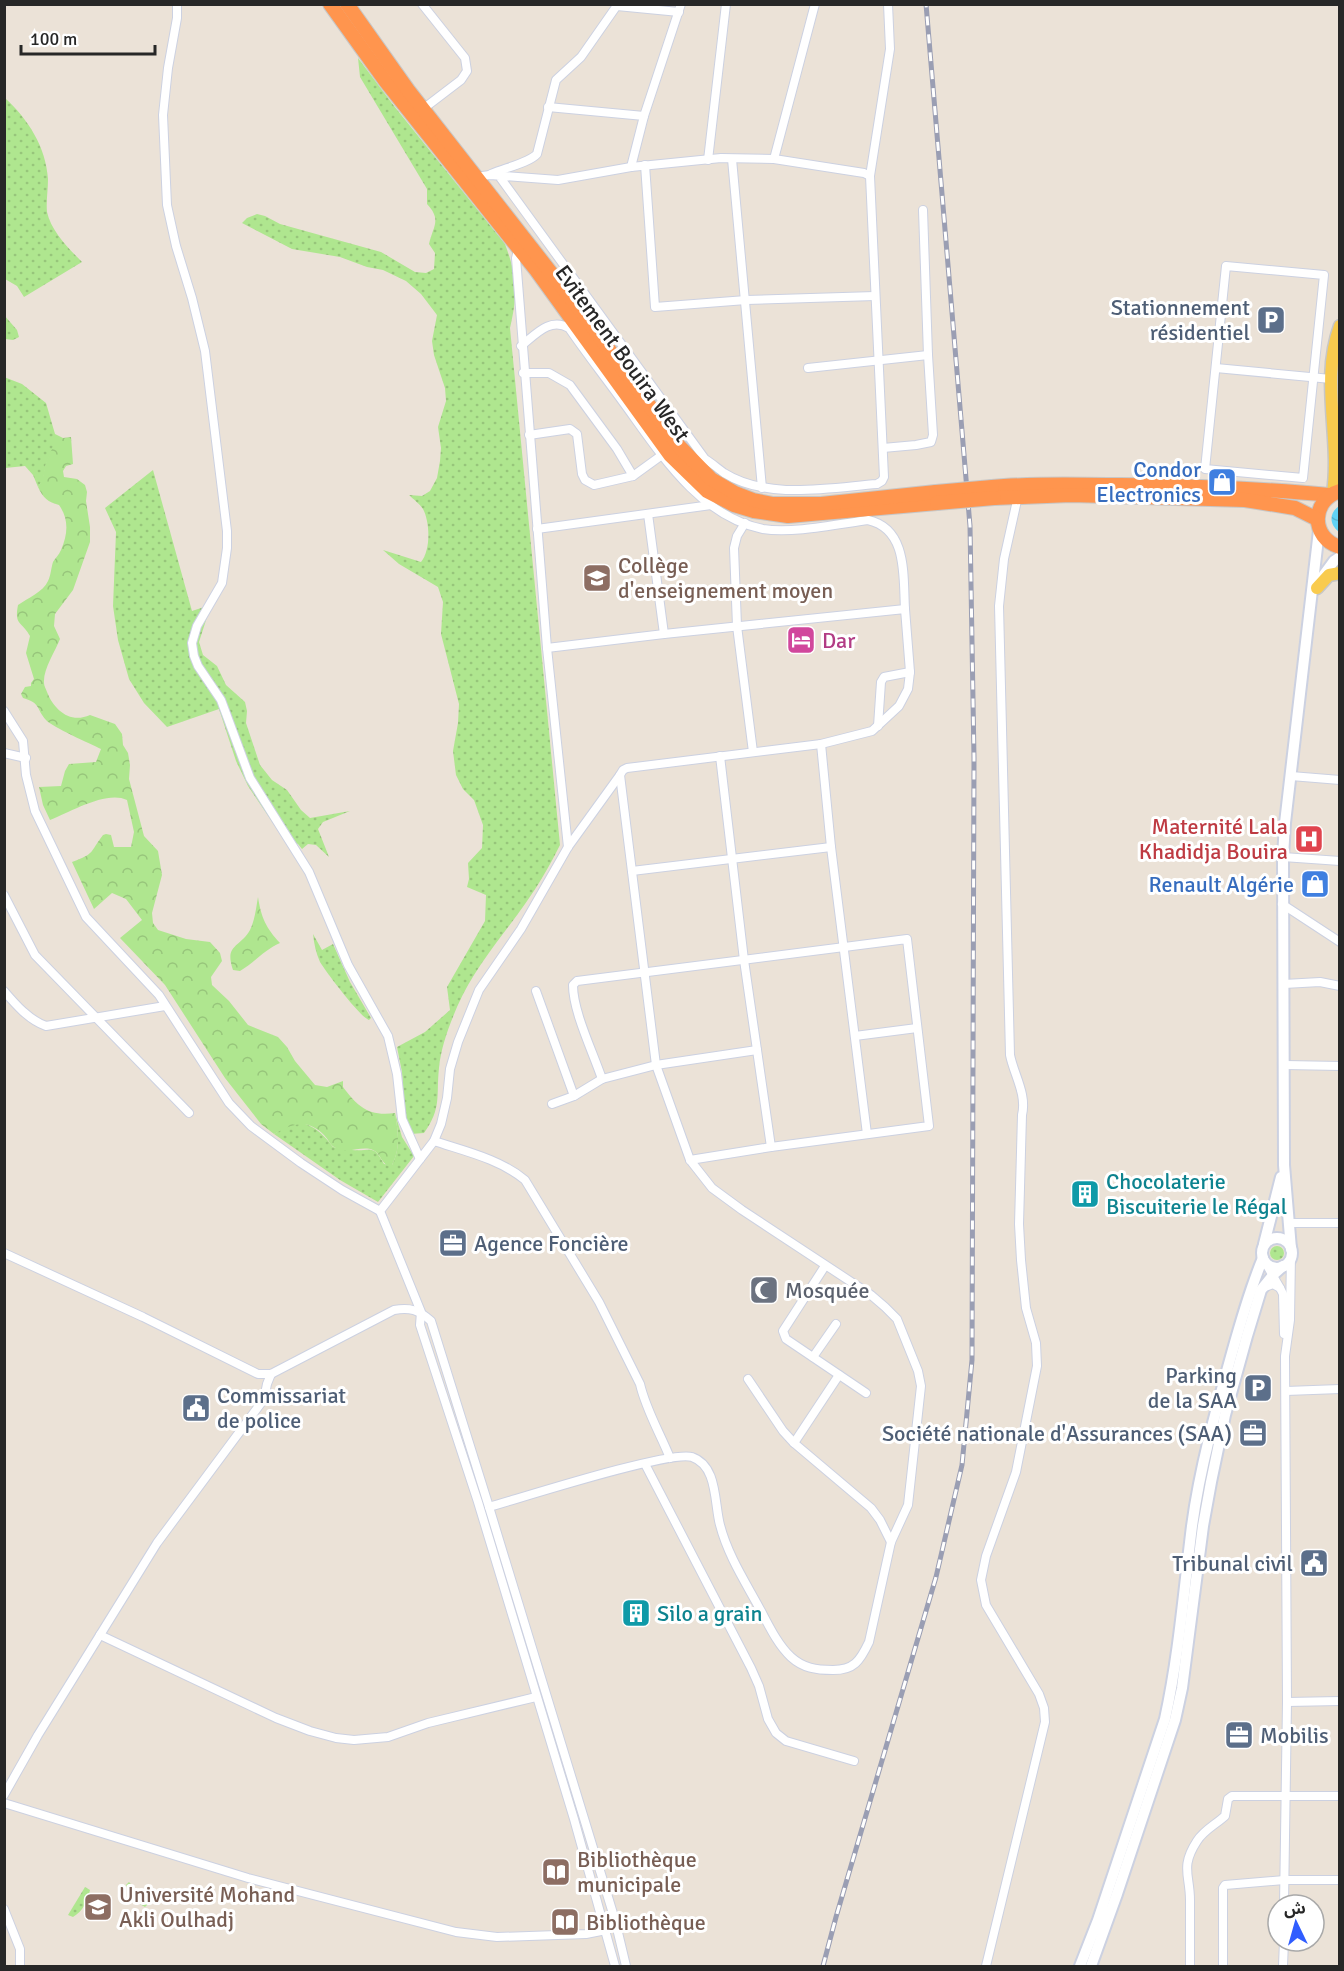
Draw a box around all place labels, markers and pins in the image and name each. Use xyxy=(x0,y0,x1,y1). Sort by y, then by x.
place label: Stationnement résidentiel xyxy=(1111,294,1250,346)
parking icon: Stationnement résidentiel xyxy=(1255,304,1287,336)
place label: Condor Electronics xyxy=(1096,456,1201,508)
shop icon: Condor Electronics xyxy=(1206,466,1238,498)
place label: Collège d'enseignement moyen xyxy=(618,552,833,604)
school or university icon: Collège d'enseignement moyen xyxy=(581,562,613,594)
hotel icon: Dar xyxy=(785,624,817,656)
place label: Dar xyxy=(822,627,855,654)
place label: Maternité Lala Khadidja Bouira xyxy=(1139,813,1288,865)
hospital icon: Maternité Lala Khadidja Bouira xyxy=(1293,823,1325,855)
shop icon: Renault Algérie xyxy=(1299,868,1331,900)
place label: Renault Algérie xyxy=(1149,871,1294,898)
place label: Chocolaterie Biscuiterie le Régal xyxy=(1106,1168,1287,1220)
building icon: Chocolaterie Biscuiterie le Régal xyxy=(1069,1178,1101,1210)
office icon: Agence Foncière xyxy=(437,1227,469,1259)
place label: Agence Foncière xyxy=(474,1230,629,1257)
mosque icon: Mosquée xyxy=(748,1274,780,1306)
place label: Mosquée xyxy=(785,1277,869,1304)
place label: Parking de la SAA xyxy=(1148,1362,1238,1414)
parking icon: Parking de la SAA xyxy=(1242,1372,1274,1404)
place label: Commissariat de police xyxy=(217,1382,346,1434)
public building icon: Commissariat de police xyxy=(180,1392,212,1424)
office icon: Société nationale d'Assurances (SAA) xyxy=(1237,1417,1269,1449)
place label: Société nationale d'Assurances (SAA) xyxy=(882,1420,1232,1447)
public building icon: Tribunal civil xyxy=(1298,1547,1330,1579)
place label: Tribunal civil xyxy=(1172,1550,1293,1577)
building icon: Silo a grain xyxy=(620,1597,652,1629)
place label: Silo a grain xyxy=(657,1600,762,1627)
office icon: Mobilis xyxy=(1223,1719,1255,1751)
place label: Mobilis xyxy=(1260,1722,1329,1749)
place label: Bibliothèque municipale xyxy=(577,1846,697,1898)
library icon: Bibliothèque municipale xyxy=(540,1856,572,1888)
place label: Université Mohand Akli Oulhadj xyxy=(119,1881,295,1933)
school or university icon: Université Mohand Akli Oulhadj xyxy=(82,1891,114,1923)
library icon: Bibliothèque xyxy=(549,1906,581,1938)
place label: Bibliothèque xyxy=(586,1909,706,1936)

